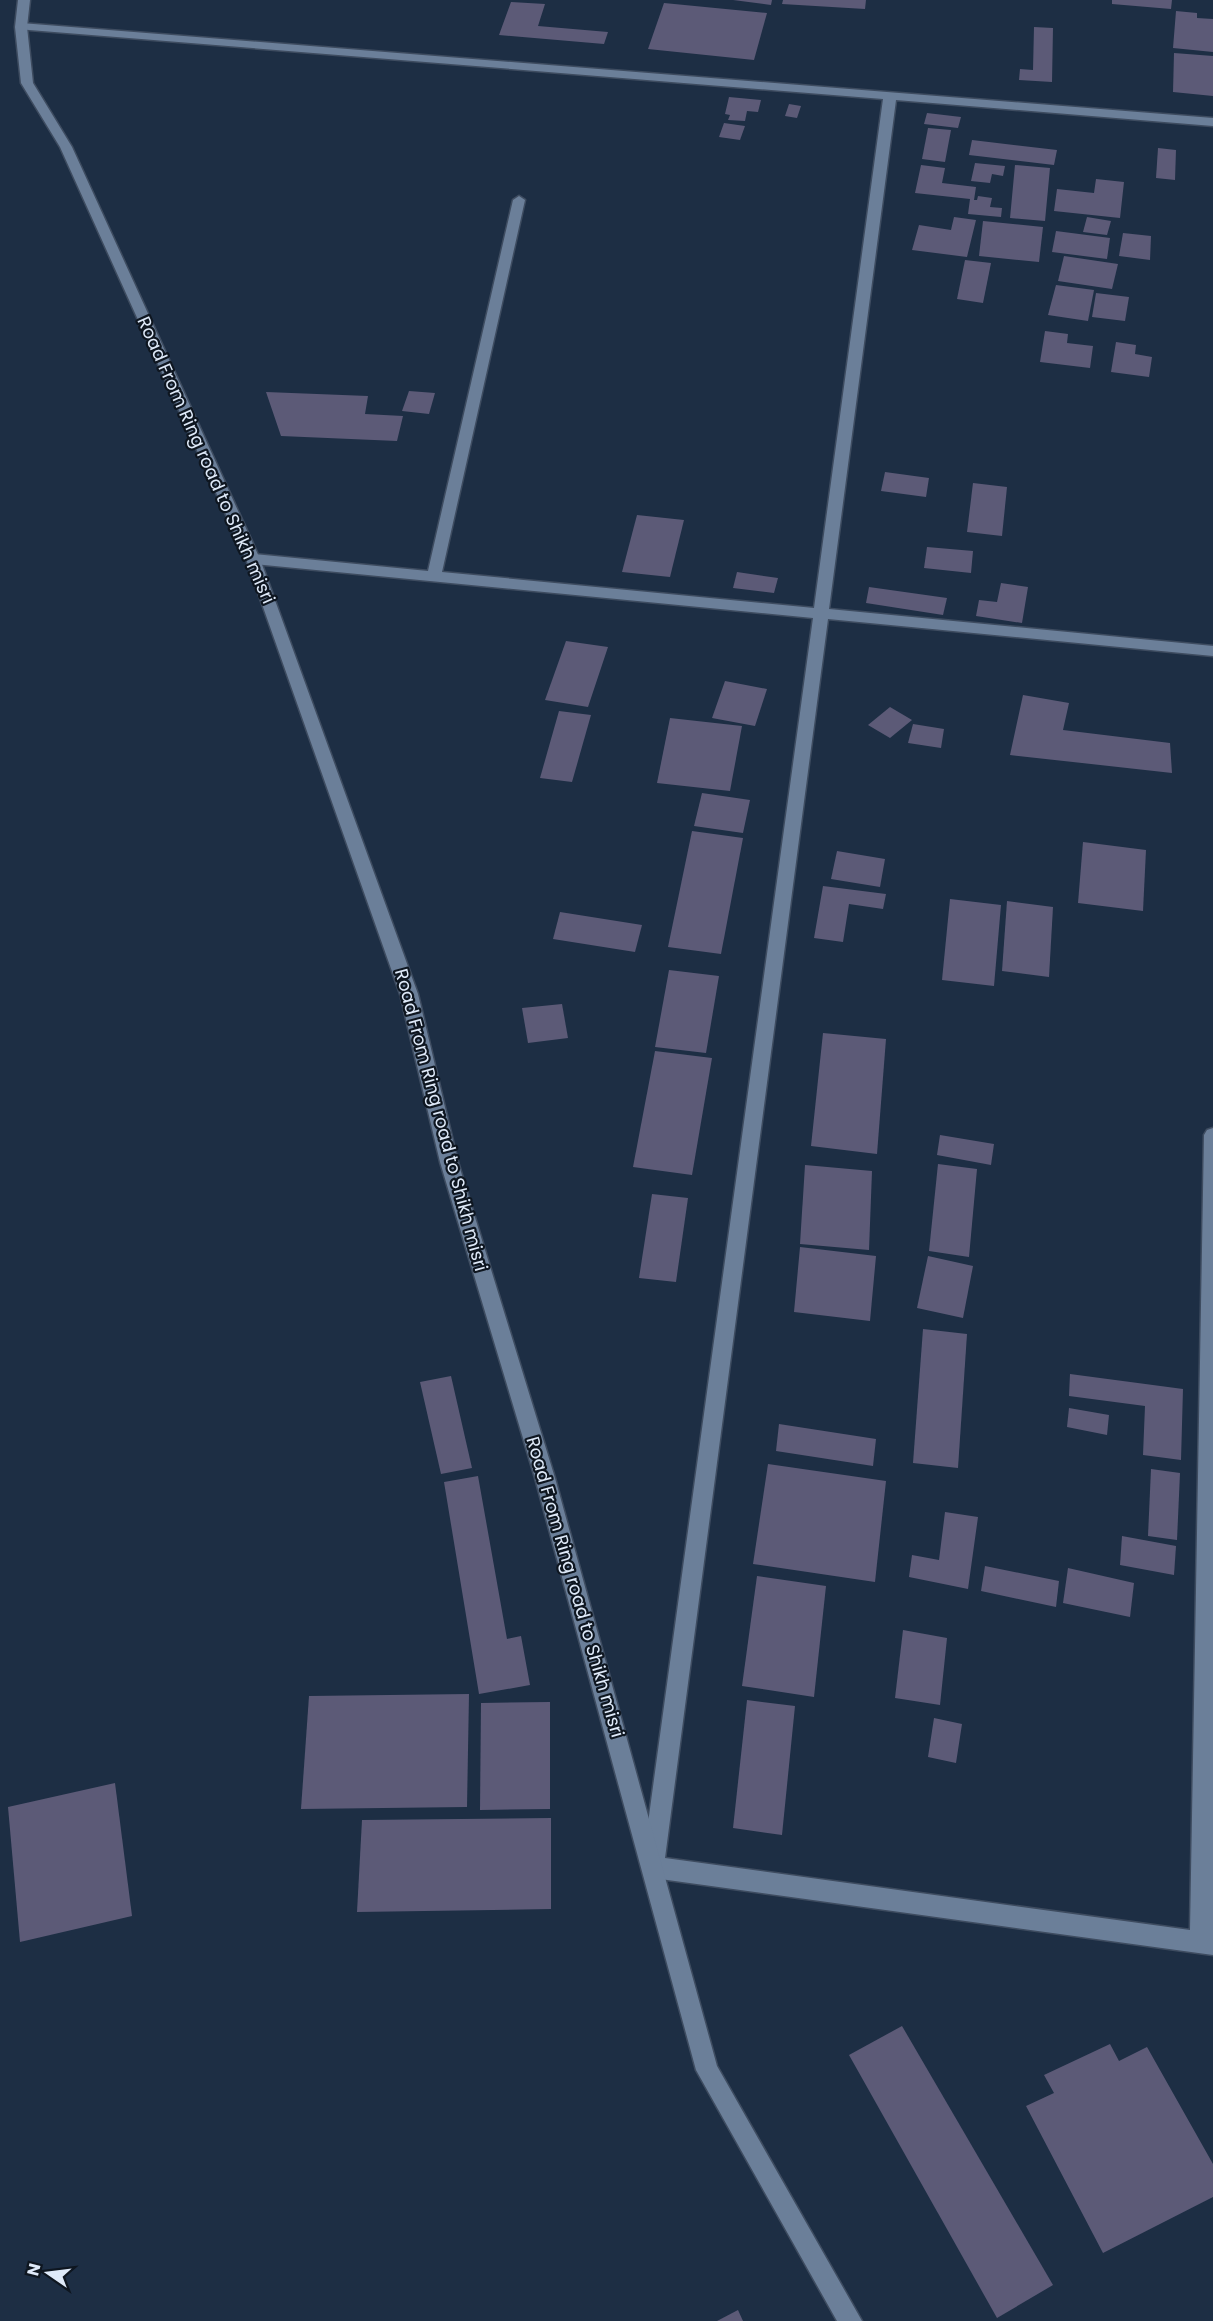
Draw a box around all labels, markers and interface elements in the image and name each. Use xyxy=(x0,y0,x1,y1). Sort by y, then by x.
street label: Road From Ring road to Shikh misri xyxy=(132,312,281,607)
street label: Road From Ring road to Shikh misri xyxy=(389,966,494,1274)
street label: Road From Ring road to Shikh misri xyxy=(520,1433,630,1740)
north arrow xyxy=(18,2243,78,2303)
text: N xyxy=(21,2261,47,2278)

